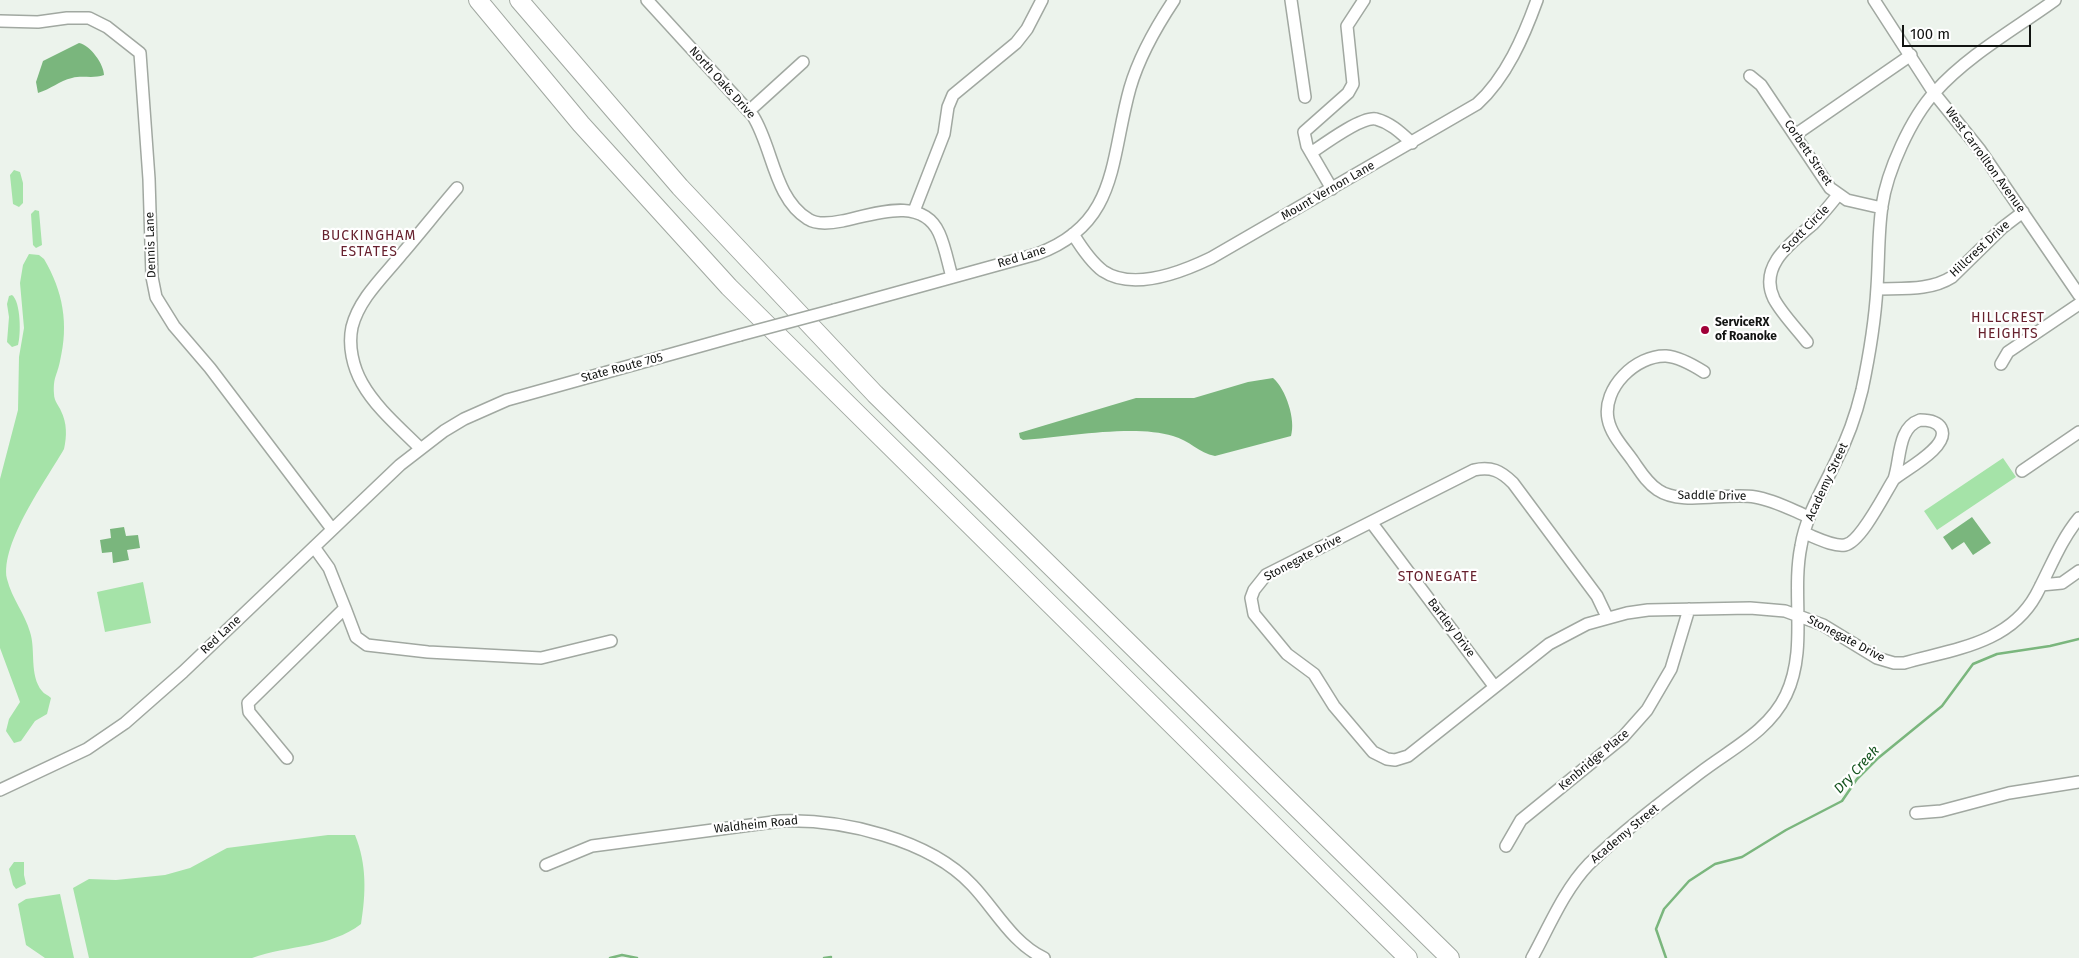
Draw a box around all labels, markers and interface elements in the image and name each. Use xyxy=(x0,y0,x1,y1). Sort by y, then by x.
scale bar xyxy=(1904,15,2033,47)
text: 100 m xyxy=(1910,25,1950,43)
street label: North Oaks Drive xyxy=(686,44,758,122)
street label: West Carrollton Avenue xyxy=(1942,105,2028,215)
street label: Corbett Street xyxy=(1781,117,1835,189)
street label: Mount Vernon Lane xyxy=(1279,158,1377,224)
street label: Scott Circle xyxy=(1779,202,1833,256)
street label: Dennis Lane xyxy=(143,212,159,278)
street label: Hillcrest Drive xyxy=(1947,218,2013,280)
district label: BUCKINGHAM ESTATES xyxy=(320,228,418,260)
street label: Red Lane xyxy=(996,243,1048,271)
district label: HILLCREST HEIGHTS xyxy=(1970,310,2046,342)
place label: ServiceRX of Roanoke xyxy=(1715,316,1777,344)
marker: ServiceRX of Roanoke xyxy=(1699,324,1711,336)
street label: State Route 705 xyxy=(580,350,664,386)
street label: Academy Street xyxy=(1803,441,1851,523)
street label: Saddle Drive xyxy=(1678,488,1746,504)
street label: Stonegate Drive xyxy=(1262,531,1344,585)
district label: STONEGATE xyxy=(1397,569,1479,585)
street label: Bartley Drive xyxy=(1424,596,1478,660)
street label: Stonegate Drive xyxy=(1805,612,1887,666)
street label: Red Lane xyxy=(198,613,244,657)
street label: Kenbridge Place xyxy=(1556,726,1632,794)
water label: Dry Creek xyxy=(1831,743,1883,797)
street label: Academy Street xyxy=(1588,801,1662,867)
street label: Waldheim Road xyxy=(713,813,799,837)

